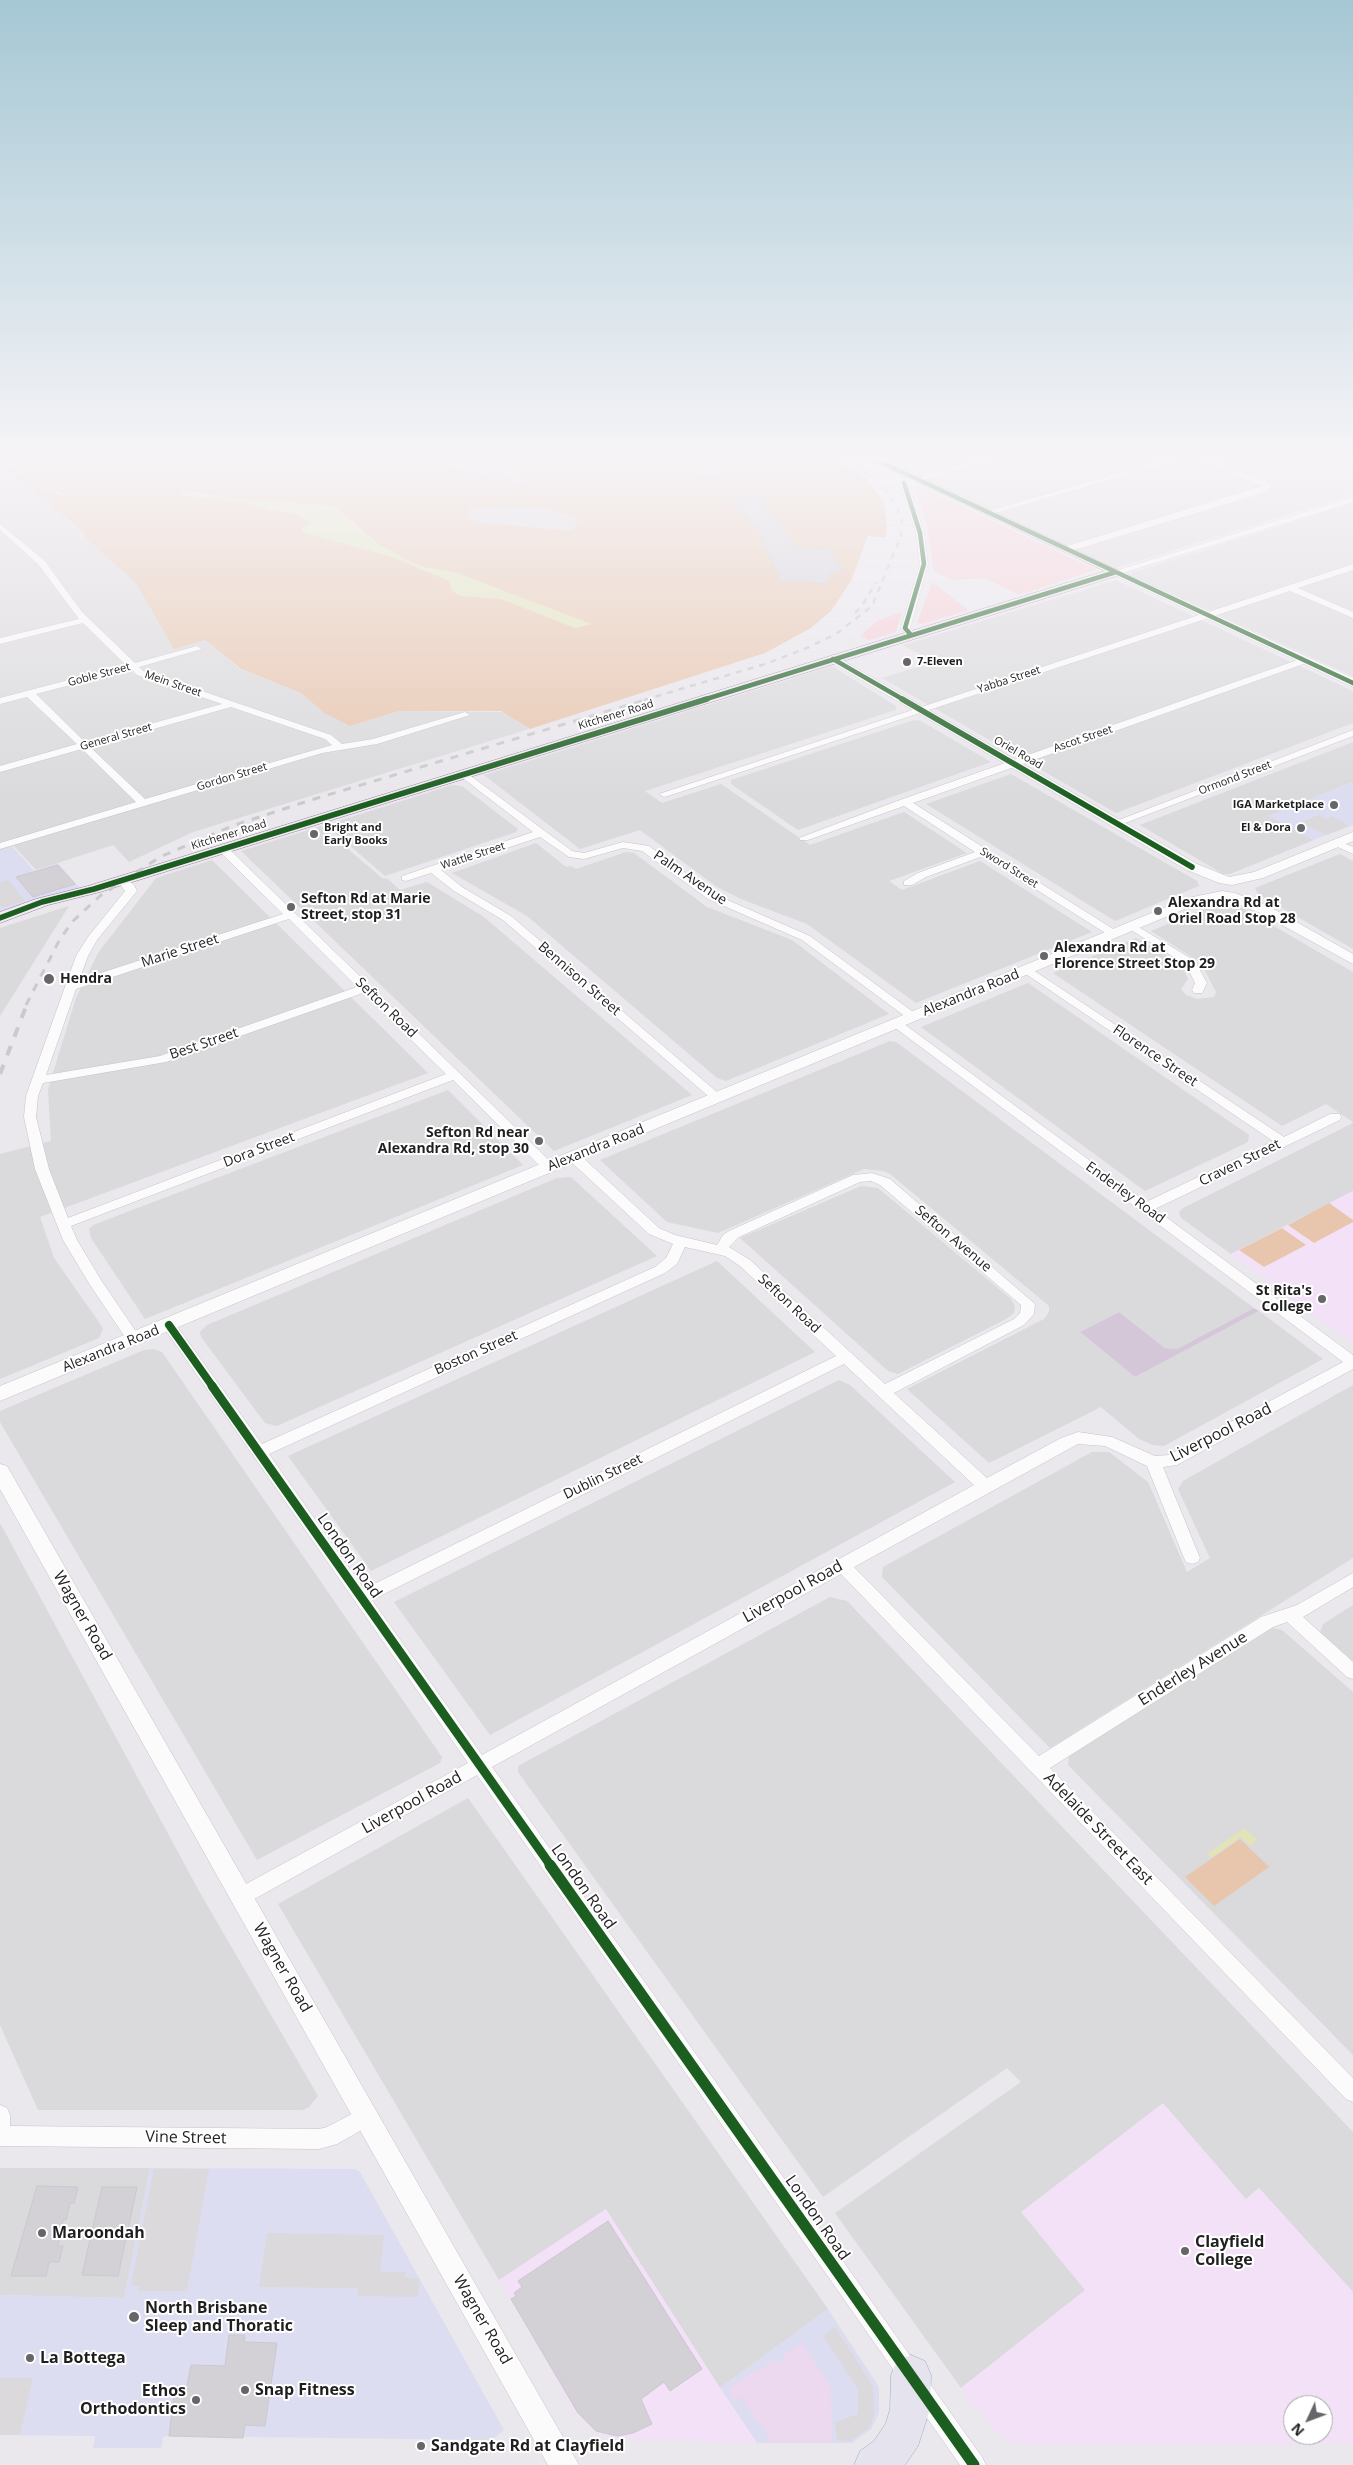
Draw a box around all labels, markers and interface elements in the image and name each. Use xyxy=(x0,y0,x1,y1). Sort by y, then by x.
place label: 7-Eleven xyxy=(917,655,963,669)
marker: 7-Eleven xyxy=(901,656,913,668)
street label: Goble Street xyxy=(66,660,132,690)
street label: Yabba Street xyxy=(976,664,1042,696)
street label: Mein Street xyxy=(143,668,203,700)
street label: Kitchener Road xyxy=(577,697,655,733)
street label: General Street xyxy=(79,720,153,754)
street label: Ascot Street xyxy=(1052,723,1114,755)
street label: Oriel Road xyxy=(991,734,1045,772)
street label: Ormond Street xyxy=(1197,758,1273,798)
street label: Gordon Street xyxy=(195,760,269,794)
place label: IGA Marketplace xyxy=(1233,798,1324,812)
marker: IGA Marketplace xyxy=(1328,799,1340,811)
street label: Kitchener Road xyxy=(190,817,268,853)
place label: Bright and Early Books xyxy=(324,821,388,847)
place label: El & Dora xyxy=(1241,821,1291,835)
marker: El & Dora xyxy=(1295,822,1307,834)
marker: Bright and Early Books xyxy=(308,828,320,840)
street label: Wattle Street xyxy=(439,839,507,873)
street label: Sword Street xyxy=(978,845,1040,891)
street label: Palm Avenue xyxy=(650,847,730,909)
place label: Sefton Rd at Marie Street, stop 31 xyxy=(301,891,430,924)
place label: Alexandra Rd at Oriel Road Stop 28 xyxy=(1168,895,1296,928)
marker: Sefton Rd at Marie Street, stop 31 xyxy=(285,901,297,913)
marker: Alexandra Rd at Oriel Road Stop 28 xyxy=(1152,905,1164,917)
street label: Marie Street xyxy=(139,931,221,971)
street label: Bennison Street xyxy=(534,939,624,1019)
place label: Alexandra Rd at Florence Street Stop 29 xyxy=(1054,940,1215,972)
marker: Alexandra Rd at Florence Street Stop 29 xyxy=(1038,950,1050,962)
street label: Alexandra Road xyxy=(920,966,1022,1020)
place label: Hendra xyxy=(60,971,112,987)
marker: Hendra xyxy=(42,972,56,986)
street label: Sefton Road xyxy=(352,974,420,1042)
street label: Florence Street xyxy=(1109,1021,1201,1091)
street label: Best Street xyxy=(168,1024,240,1064)
street label: Alexandra Road xyxy=(545,1121,647,1175)
place label: Sefton Rd near Alexandra Rd, stop 30 xyxy=(378,1125,529,1158)
street label: Dora Street xyxy=(221,1129,297,1171)
marker: Sefton Rd near Alexandra Rd, stop 30 xyxy=(533,1135,545,1147)
street label: Craven Street xyxy=(1197,1136,1283,1190)
street label: Enderley Road xyxy=(1082,1159,1168,1227)
street label: Sefton Avenue xyxy=(911,1202,995,1276)
street label: Sefton Road xyxy=(754,1271,824,1337)
place label: St Rita's College xyxy=(1256,1283,1312,1315)
marker: St Rita's College xyxy=(1316,1293,1328,1305)
street label: Alexandra Road xyxy=(60,1322,162,1376)
street label: Boston Street xyxy=(432,1327,520,1379)
street label: Liverpool Road xyxy=(1167,1399,1275,1467)
street label: Dublin Street xyxy=(561,1451,645,1503)
street label: London Road xyxy=(313,1510,385,1602)
street label: Liverpool Road xyxy=(740,1557,846,1627)
street label: Wagner Road xyxy=(49,1568,115,1664)
street label: Enderley Avenue xyxy=(1135,1628,1251,1710)
street label: Liverpool Road xyxy=(359,1768,465,1838)
street label: Adelaide Street East xyxy=(1039,1769,1157,1889)
street label: London Road xyxy=(547,1841,619,1933)
street label: Wagner Road xyxy=(249,1920,315,2016)
street label: Vine Street xyxy=(145,2128,227,2148)
street label: London Road xyxy=(781,2172,853,2264)
place label: Maroondah xyxy=(52,2223,145,2243)
marker: Maroondah xyxy=(36,2227,48,2239)
place label: Clayfield College xyxy=(1195,2232,1264,2270)
marker: Clayfield College xyxy=(1179,2245,1191,2257)
street label: Wagner Road xyxy=(449,2272,515,2368)
place label: North Brisbane Sleep and Thoratic xyxy=(145,2298,293,2336)
marker: North Brisbane Sleep and Thoratic xyxy=(127,2310,141,2324)
place label: La Bottega xyxy=(40,2348,126,2368)
marker: La Bottega xyxy=(24,2352,36,2364)
place label: Snap Fitness xyxy=(255,2380,355,2400)
place label: Ethos Orthodontics xyxy=(80,2381,186,2419)
marker: Snap Fitness xyxy=(239,2384,251,2396)
marker: Ethos Orthodontics xyxy=(190,2394,202,2406)
north arrow xyxy=(1283,2395,1333,2445)
text: N xyxy=(1287,2419,1308,2441)
place label: Sandgate Rd at Clayfield xyxy=(431,2436,624,2456)
marker: Sandgate Rd at Clayfield xyxy=(415,2440,427,2452)

